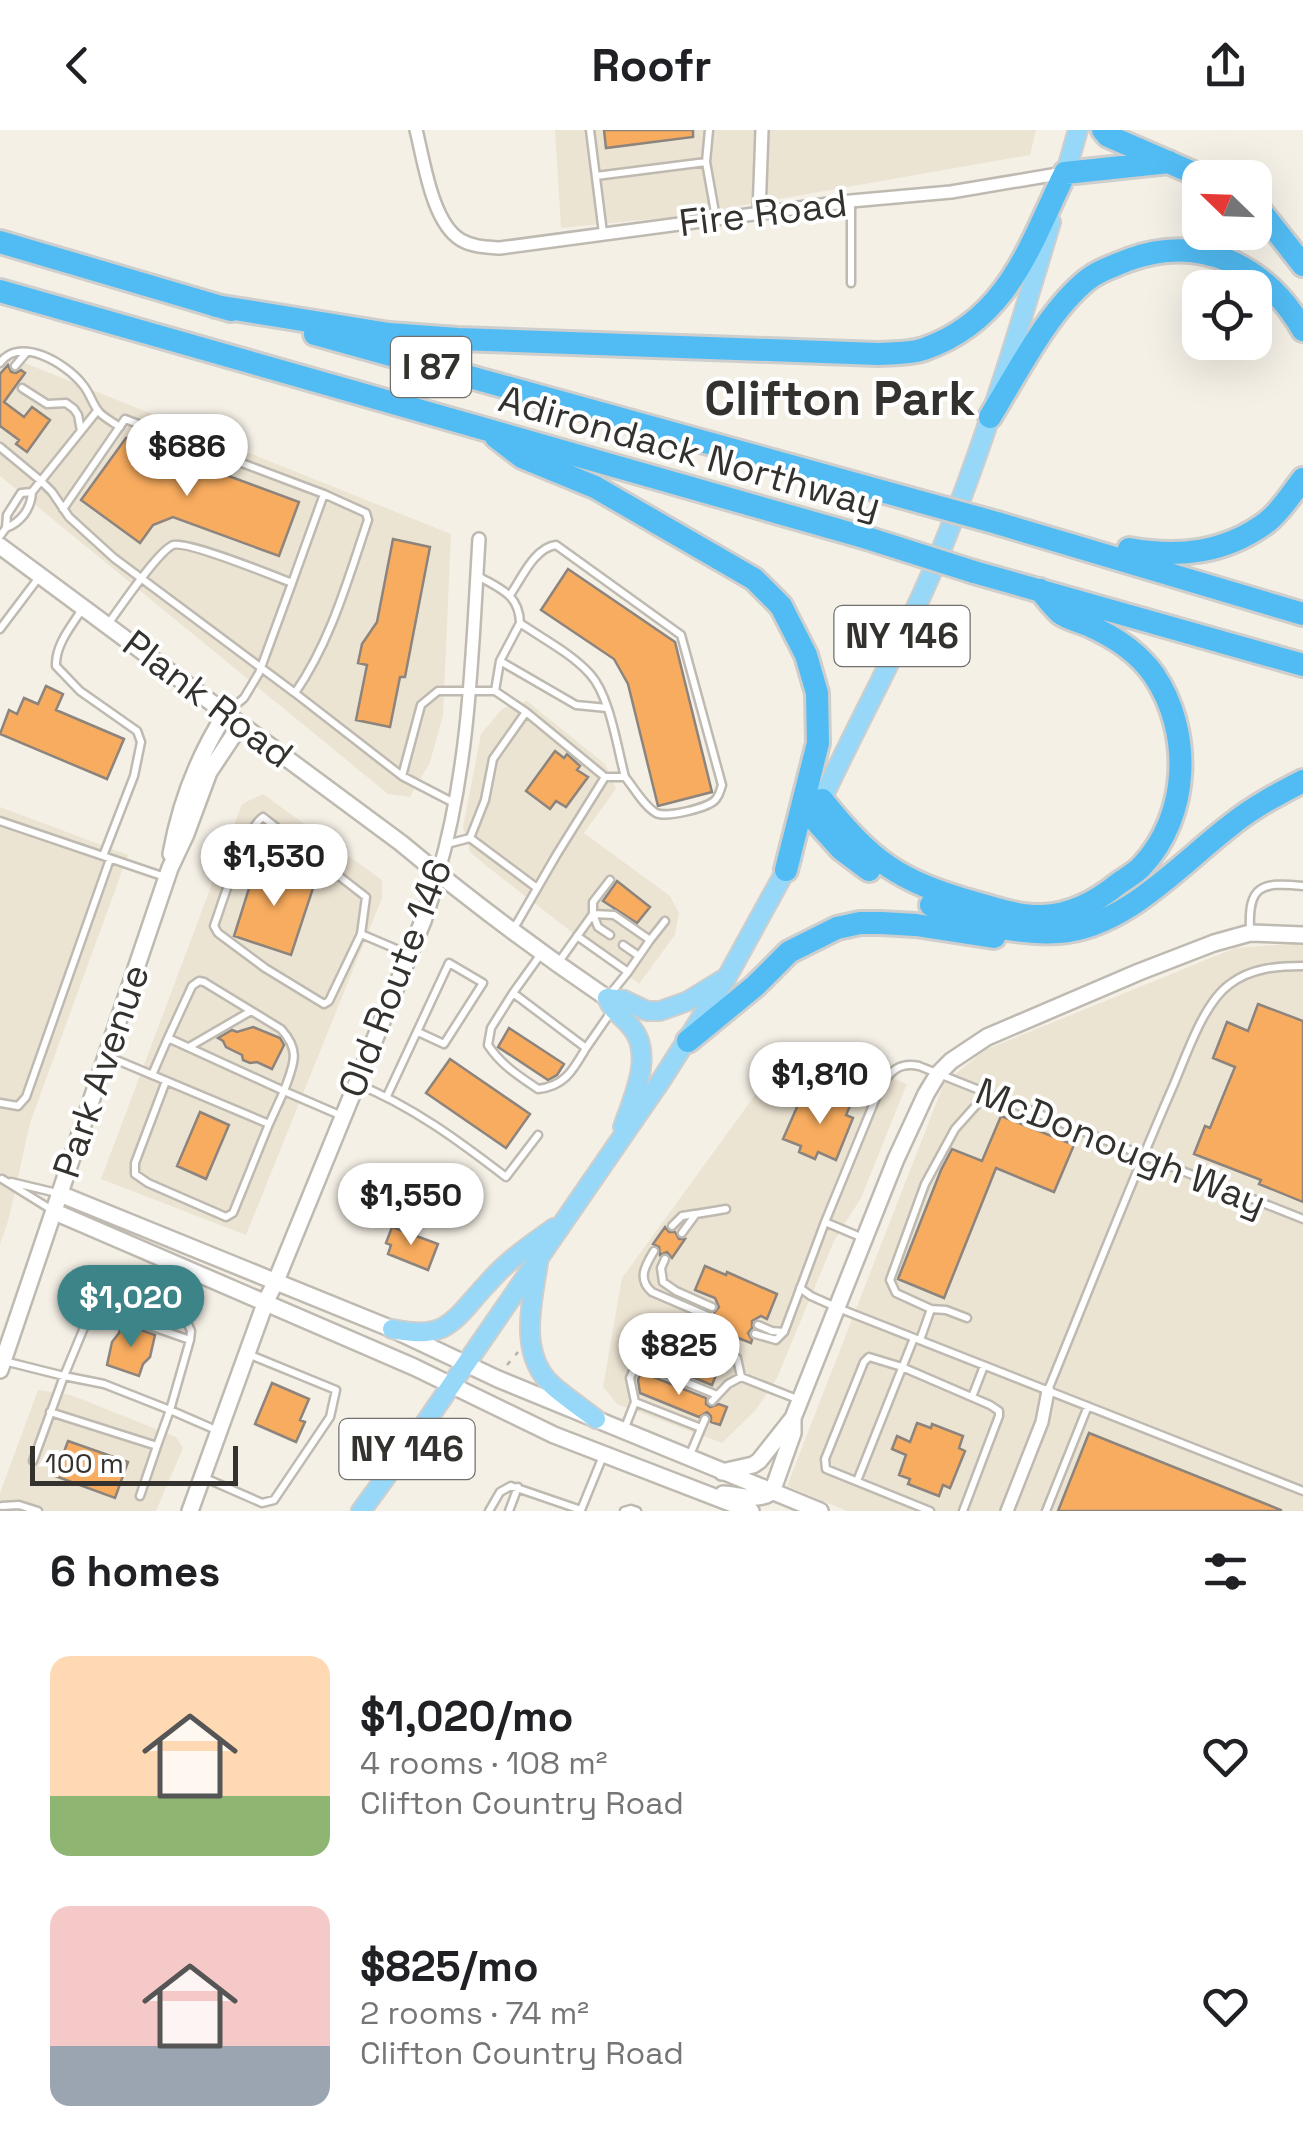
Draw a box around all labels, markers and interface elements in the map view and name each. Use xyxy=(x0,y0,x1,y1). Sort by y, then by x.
text: Roofr xyxy=(591,37,712,94)
icon: back xyxy=(50,38,105,93)
icon: share xyxy=(1198,38,1253,93)
north arrow xyxy=(1182,160,1272,250)
map controls xyxy=(1182,160,1272,360)
street label: Fire Road xyxy=(676,179,850,247)
button: locate xyxy=(1182,270,1272,360)
road number: I 87 xyxy=(391,337,471,397)
district label: Clifton Park xyxy=(704,368,976,429)
street label: Adirondack Northway xyxy=(493,374,887,530)
pin: $686 xyxy=(128,414,246,499)
text: $686 xyxy=(148,426,226,466)
road number: NY 146 xyxy=(834,606,970,666)
street label: Plank Road xyxy=(113,619,303,779)
pin: $1,530 xyxy=(193,824,355,909)
text: $1,530 xyxy=(223,836,325,876)
street label: Old Route 146 xyxy=(328,852,462,1104)
street label: Park Avenue xyxy=(42,958,160,1184)
pin: $1,810 xyxy=(739,1042,901,1127)
text: $1,810 xyxy=(771,1054,869,1094)
street label: McDonough Way xyxy=(969,1067,1273,1227)
pin: $1,550 xyxy=(330,1163,492,1248)
text: $1,550 xyxy=(360,1175,462,1215)
pin: $1,020 xyxy=(50,1265,212,1350)
text: $1,020 xyxy=(79,1277,183,1317)
pin: $825 xyxy=(620,1313,738,1398)
text: $825 xyxy=(641,1325,717,1365)
road number: NY 146 xyxy=(340,1419,474,1479)
scale bar xyxy=(30,1441,238,1486)
text: 100 m xyxy=(45,1445,124,1481)
icon: filters xyxy=(1198,1544,1253,1599)
text: 6 homes xyxy=(50,1545,220,1598)
text: $1,020/mo xyxy=(360,1690,574,1743)
icon: home xyxy=(130,1696,250,1816)
icon: heart xyxy=(1198,1729,1253,1784)
text: 4 rooms · 108 m² xyxy=(360,1743,607,1783)
text: Clifton Country Road xyxy=(360,1783,684,1823)
text: $825/mo xyxy=(360,1940,539,1993)
icon: home xyxy=(130,1946,250,2066)
icon: heart xyxy=(1198,1979,1253,2034)
text: 2 rooms · 74 m² xyxy=(360,1993,589,2033)
text: Clifton Country Road xyxy=(360,2033,684,2073)

